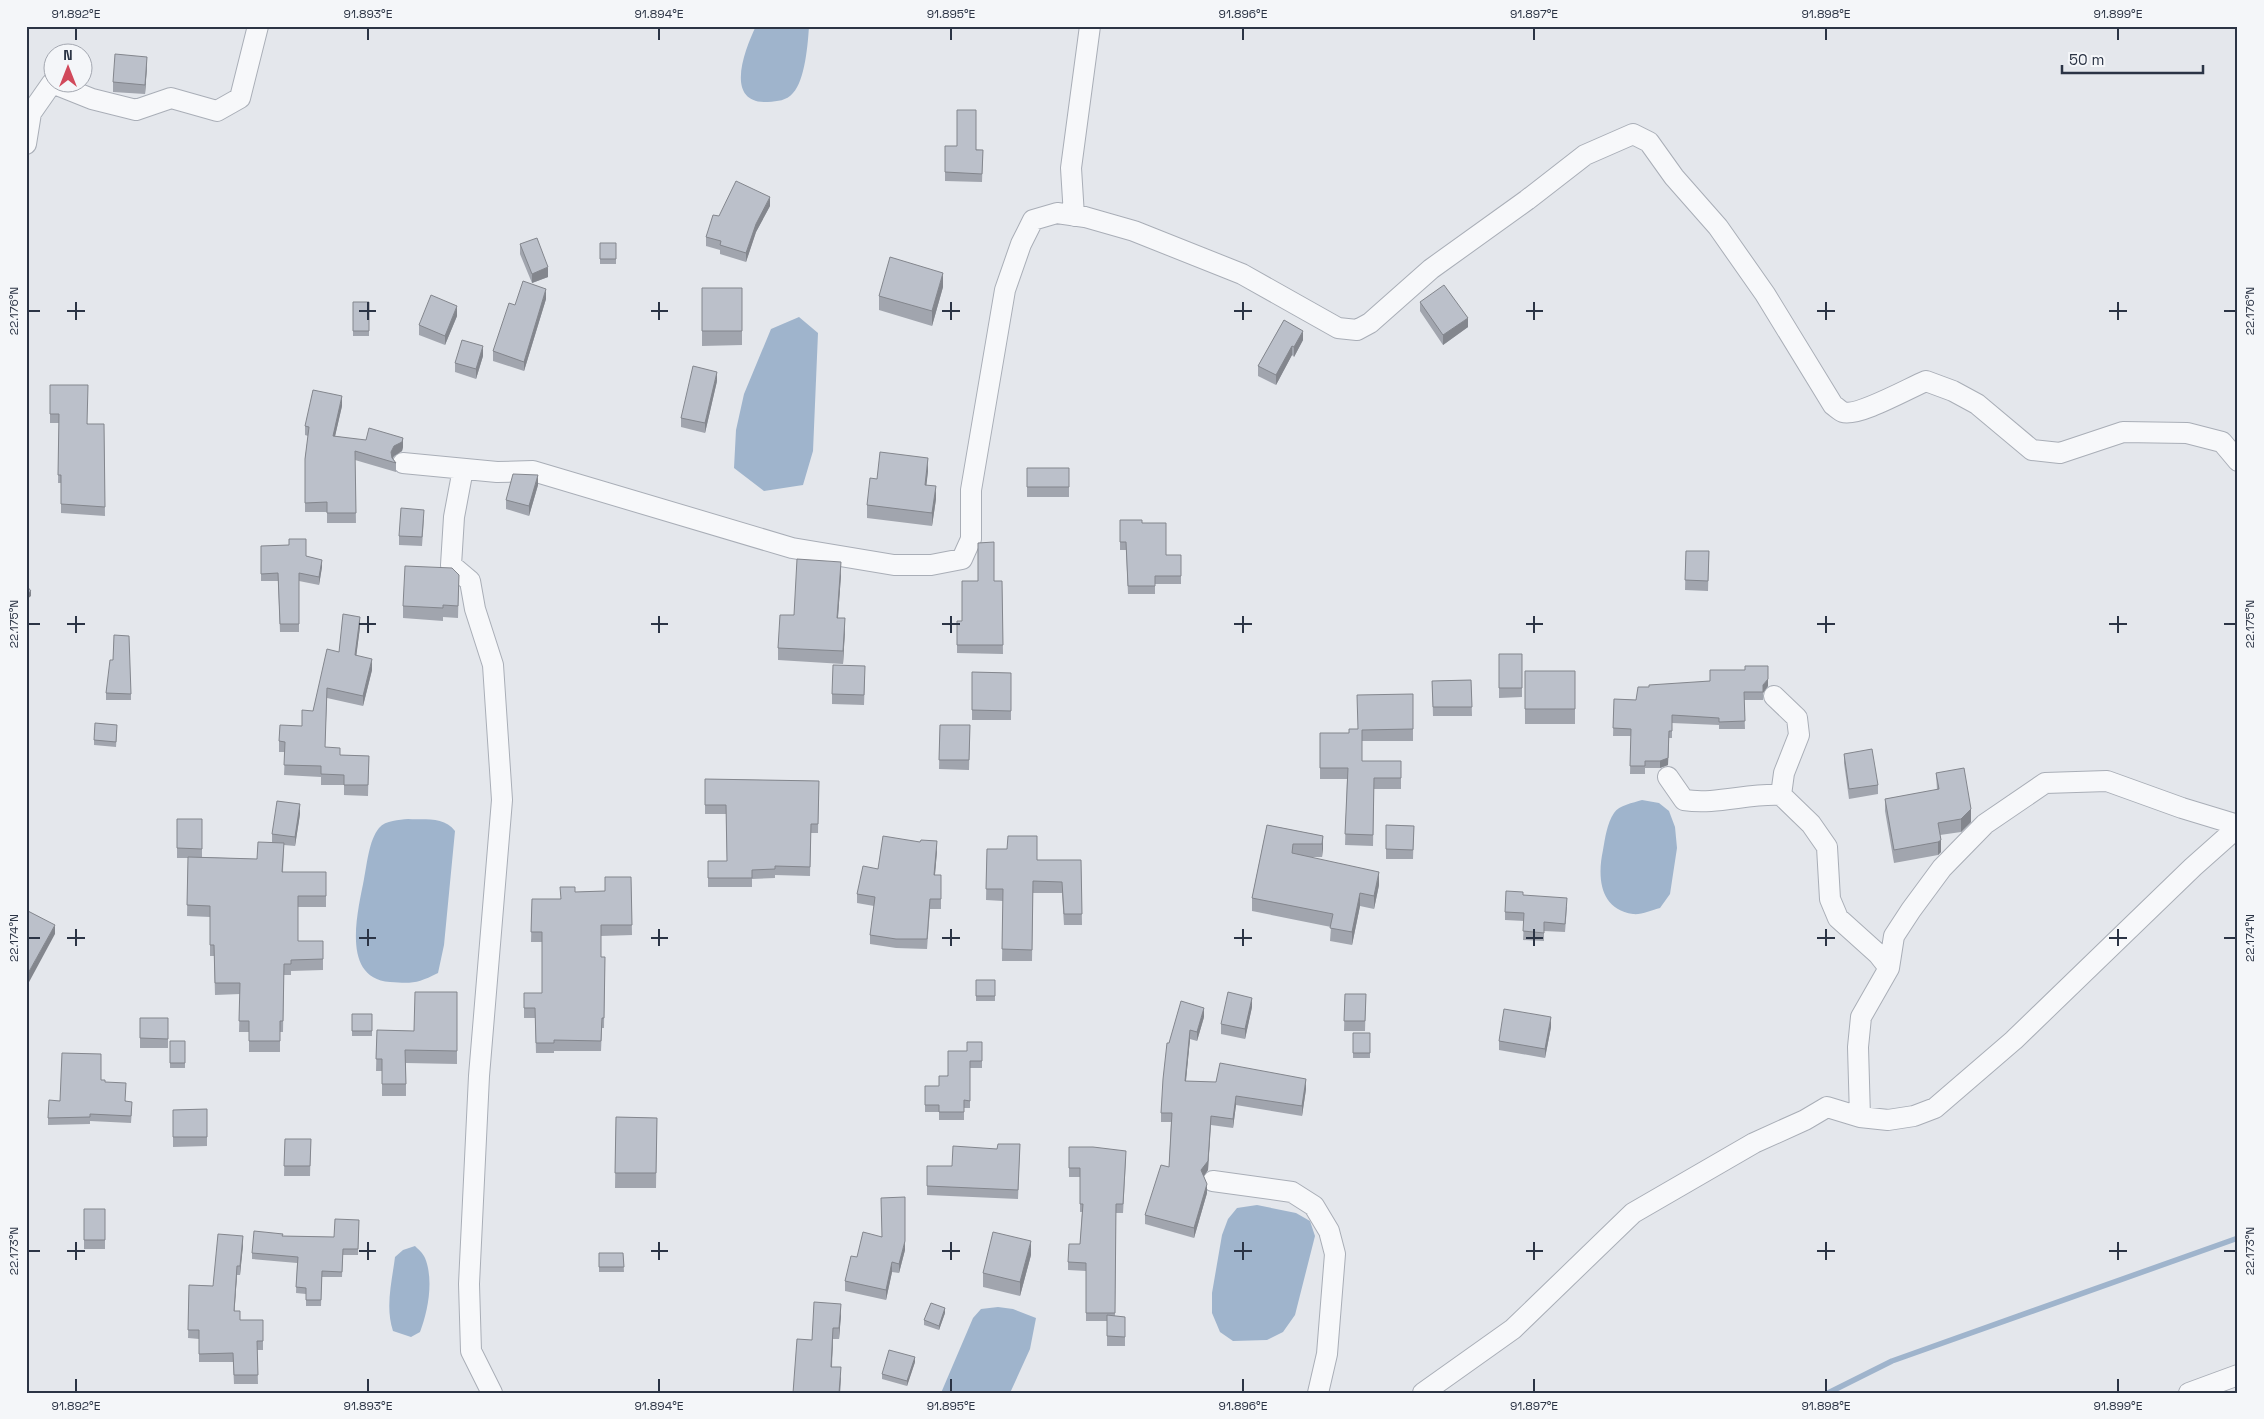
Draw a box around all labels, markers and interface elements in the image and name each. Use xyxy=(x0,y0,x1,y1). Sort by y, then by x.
text: 91.892°E xyxy=(52,6,101,22)
text: 91.893°E xyxy=(344,6,393,22)
text: 91.894°E xyxy=(634,6,684,22)
text: 91.895°E xyxy=(927,6,976,22)
text: 91.896°E xyxy=(1219,6,1268,22)
text: 91.897°E xyxy=(1510,6,1558,22)
text: 91.898°E xyxy=(1801,6,1851,22)
text: 91.899°E xyxy=(2094,6,2143,22)
north arrow xyxy=(42,42,92,92)
scale bar xyxy=(2062,42,2203,74)
text: N xyxy=(63,46,73,64)
text: 50 m xyxy=(2069,50,2104,69)
text: 22.176°N xyxy=(6,287,22,335)
text: 22.176°N xyxy=(2242,287,2258,335)
text: 22.175°N xyxy=(6,600,22,648)
text: 22.175°N xyxy=(2242,600,2258,648)
text: 22.174°N xyxy=(6,914,22,962)
text: 22.174°N xyxy=(2242,914,2258,962)
text: 22.173°N xyxy=(6,1227,22,1275)
text: 22.173°N xyxy=(2242,1227,2258,1275)
text: 91.892°E xyxy=(52,1398,101,1414)
text: 91.893°E xyxy=(344,1398,393,1414)
text: 91.894°E xyxy=(634,1398,684,1414)
text: 91.895°E xyxy=(927,1398,976,1414)
text: 91.896°E xyxy=(1219,1398,1268,1414)
text: 91.897°E xyxy=(1510,1398,1558,1414)
text: 91.898°E xyxy=(1801,1398,1851,1414)
text: 91.899°E xyxy=(2094,1398,2143,1414)

